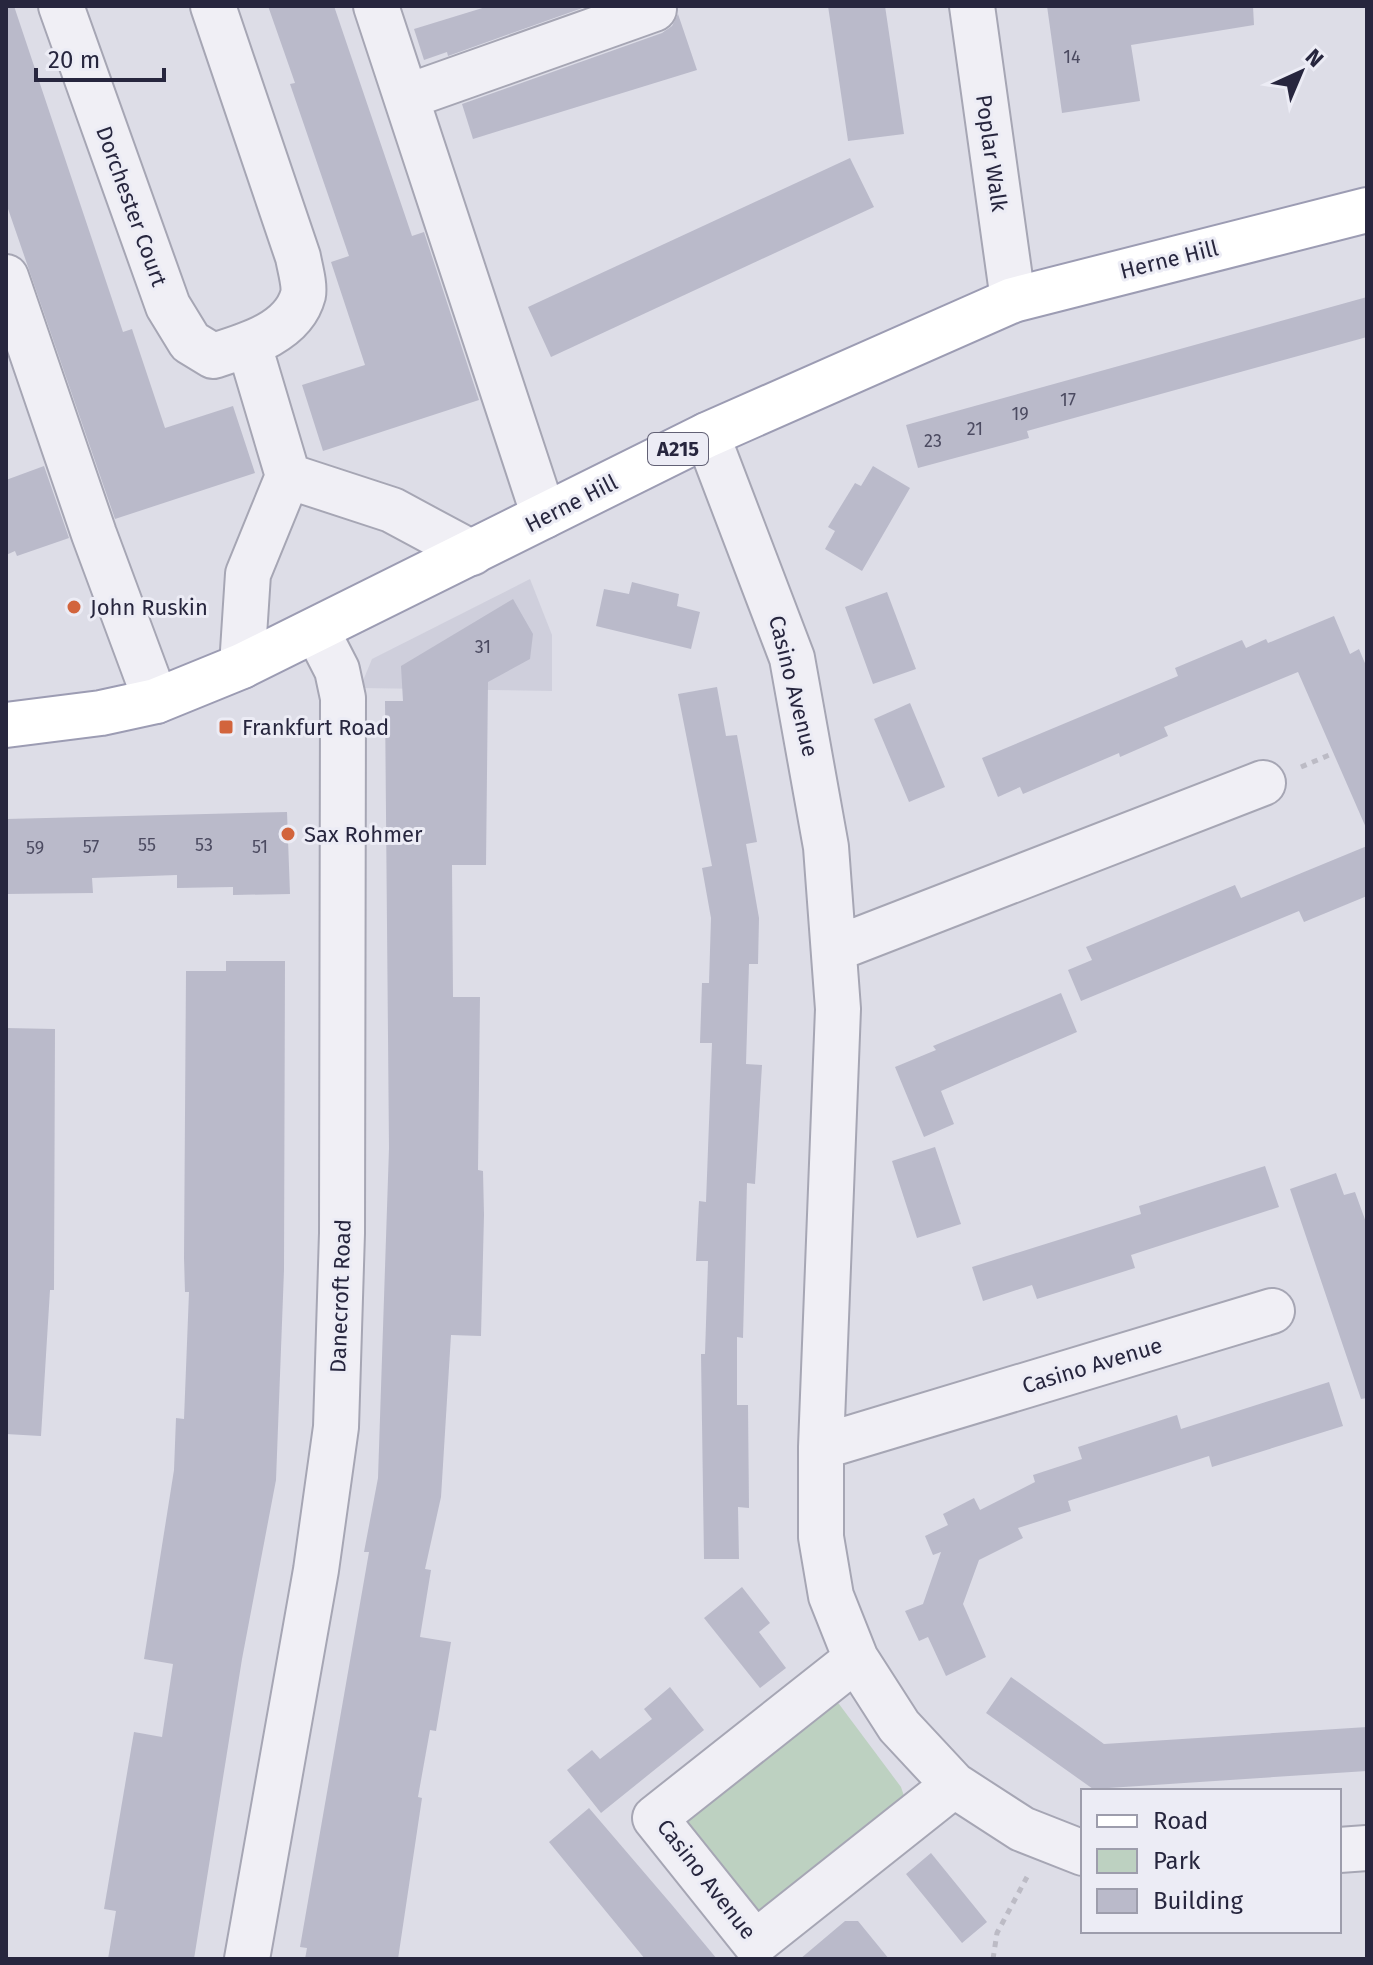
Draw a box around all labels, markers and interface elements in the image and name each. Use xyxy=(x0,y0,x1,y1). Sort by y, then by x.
scale bar xyxy=(36,32,164,82)
north arrow xyxy=(1261,32,1341,112)
text: N xyxy=(1300,43,1329,73)
text: 20 m xyxy=(48,46,100,74)
house number: 14 xyxy=(1063,46,1081,68)
street label: Poplar Walk xyxy=(970,93,1013,214)
street label: Dorchester Court xyxy=(90,122,173,290)
street label: Herne Hill xyxy=(1117,234,1221,285)
house number: 17 xyxy=(1060,389,1076,411)
house number: 19 xyxy=(1011,403,1029,425)
house number: 21 xyxy=(967,418,983,440)
house number: 23 xyxy=(924,430,942,452)
road number: A215 xyxy=(648,433,708,465)
street label: Herne Hill xyxy=(520,469,622,538)
place label: John Ruskin xyxy=(90,594,208,621)
marker: John Ruskin xyxy=(65,598,83,616)
street label: Casino Avenue xyxy=(763,613,824,760)
house number: 31 xyxy=(475,636,491,658)
place label: Frankfurt Road xyxy=(242,714,389,741)
marker: Frankfurt Road xyxy=(217,718,235,736)
place label: Sax Rohmer xyxy=(304,821,423,848)
marker: Sax Rohmer xyxy=(279,825,297,843)
house number: 55 xyxy=(138,834,156,856)
house number: 53 xyxy=(195,834,213,856)
house number: 57 xyxy=(83,836,99,858)
house number: 51 xyxy=(252,836,268,858)
house number: 59 xyxy=(26,837,44,859)
street label: Danecroft Road xyxy=(324,1219,357,1373)
street label: Casino Avenue xyxy=(1019,1331,1165,1400)
legend xyxy=(1081,1789,1341,1933)
text: Road xyxy=(1153,1807,1208,1835)
street label: Casino Avenue xyxy=(651,1814,762,1945)
text: Park xyxy=(1153,1847,1201,1875)
text: Building xyxy=(1153,1887,1243,1915)

